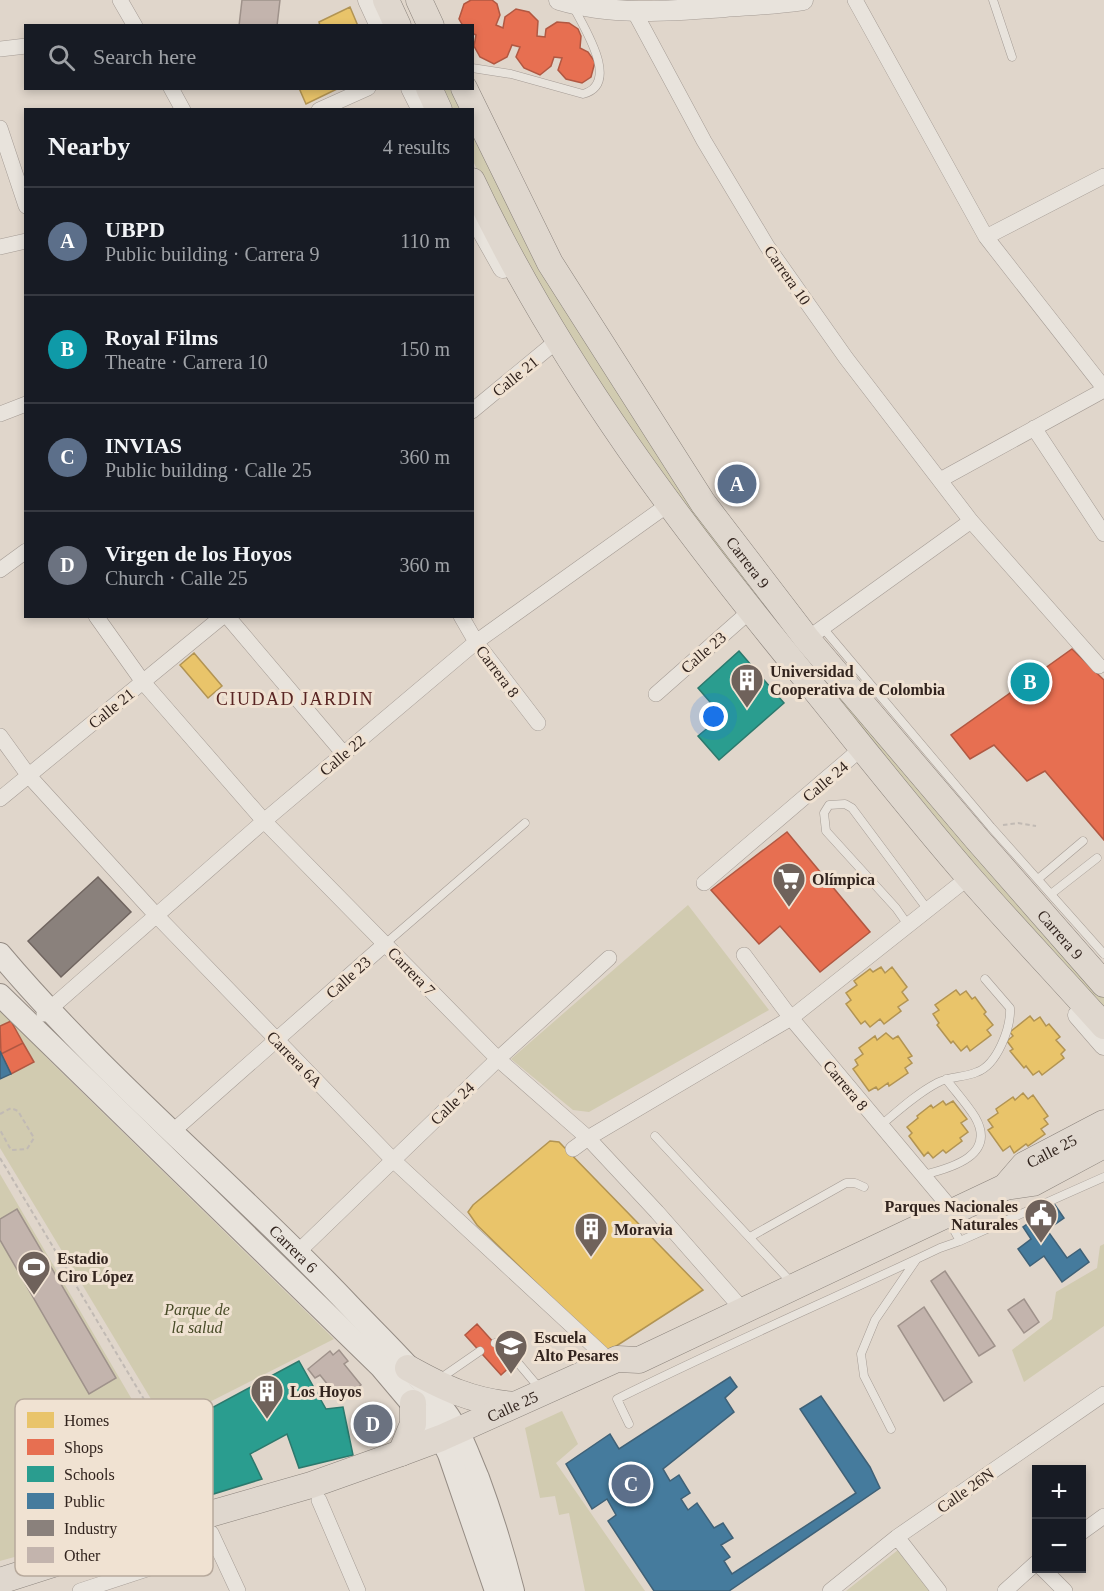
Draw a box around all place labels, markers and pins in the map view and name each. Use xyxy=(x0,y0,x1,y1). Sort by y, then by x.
pin: A xyxy=(718,462,756,506)
pin: B xyxy=(1010,660,1050,704)
building icon: Universidad Cooperativa de Colombia xyxy=(729,662,765,709)
place label: Universidad Cooperativa de Colombia xyxy=(770,663,945,699)
supermarket icon: Olímpica xyxy=(771,861,807,908)
place label: Olímpica xyxy=(812,871,875,889)
public building icon: Parques Nacionales Naturales xyxy=(1023,1197,1059,1244)
place label: Parques Nacionales Naturales xyxy=(885,1198,1018,1233)
building icon: Moravia xyxy=(573,1211,609,1258)
place label: Moravia xyxy=(614,1221,673,1238)
sports icon: Estadio Ciro López xyxy=(16,1249,52,1296)
place label: Estadio Ciro López xyxy=(57,1250,134,1286)
school or university icon: Escuela Alto Pesares xyxy=(493,1328,529,1375)
place label: Escuela Alto Pesares xyxy=(534,1329,619,1364)
building icon: Los Hoyos xyxy=(249,1373,285,1420)
place label: Los Hoyos xyxy=(290,1383,362,1401)
pin: D xyxy=(354,1402,392,1446)
pin: C xyxy=(612,1462,650,1506)

